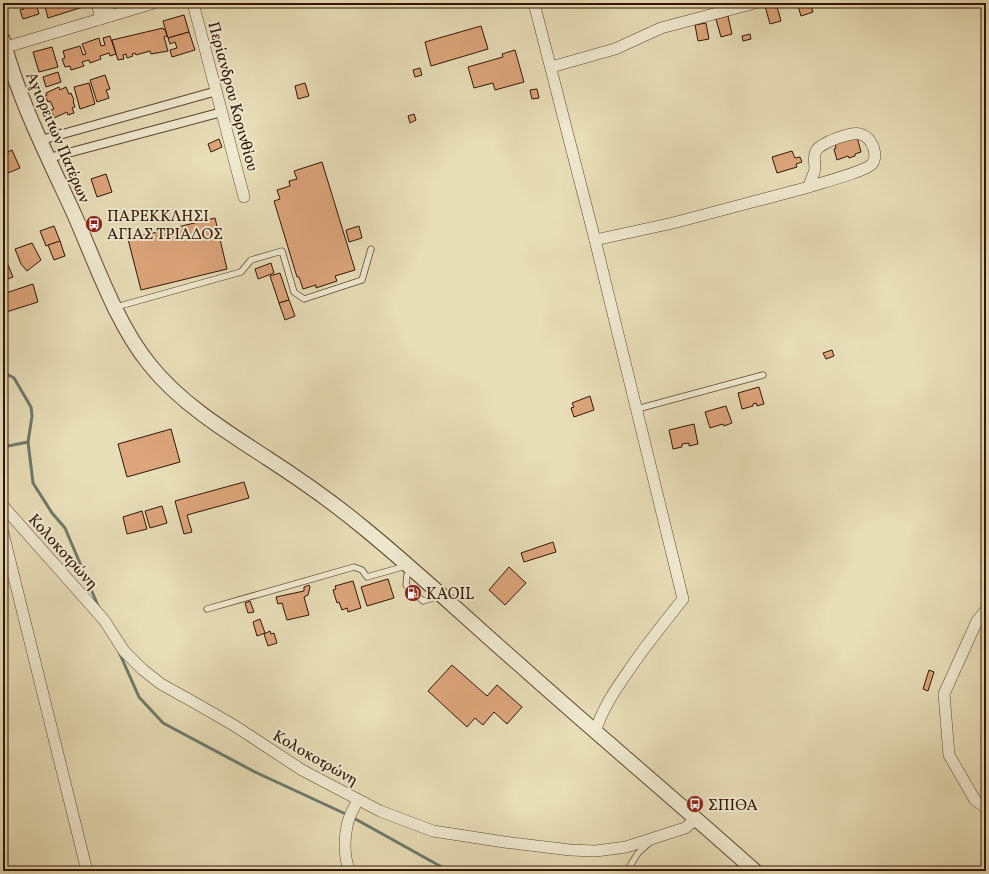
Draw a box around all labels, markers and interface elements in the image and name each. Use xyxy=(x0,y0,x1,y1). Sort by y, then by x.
street label: Περίανδρου Κορινθίου xyxy=(202,19,263,174)
street label: Αγιορειτών Πατέρων xyxy=(20,69,95,207)
place label: ΠΑΡΕΚΚΛΗΣΙ ΑΓΙΑΣ ΤΡΙΑΔΟΣ xyxy=(107,206,223,246)
bus stop icon: ΠΑΡΕΚΚΛΗΣΙ ΑΓΙΑΣ ΤΡΙΑΔΟΣ xyxy=(84,214,104,234)
street label: Κολοκοτρώνη xyxy=(23,510,102,595)
fuel station icon: KAOIL xyxy=(403,583,423,603)
place label: KAOIL xyxy=(426,584,474,606)
street label: Κολοκοτρώνη xyxy=(268,725,362,792)
bus stop icon: ΣΠΙΘΑ xyxy=(685,794,705,814)
place label: ΣΠΙΘΑ xyxy=(708,795,758,817)

